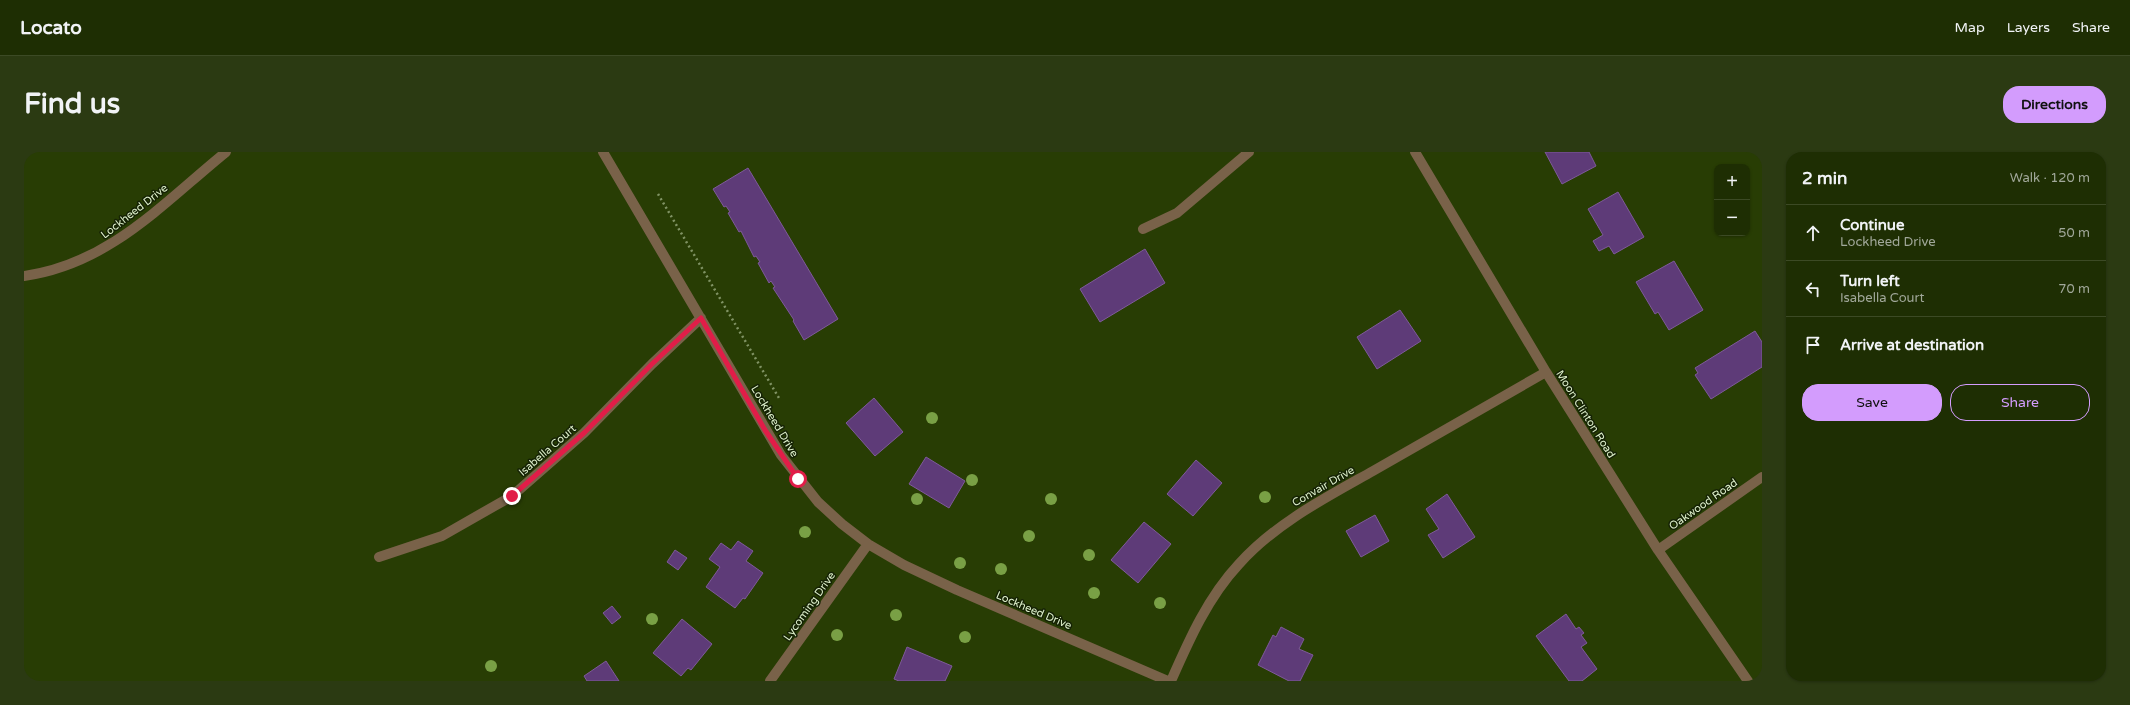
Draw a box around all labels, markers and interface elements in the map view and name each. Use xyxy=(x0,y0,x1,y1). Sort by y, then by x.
text: Locato xyxy=(20,17,82,39)
text: Map xyxy=(1955,19,1985,36)
text: Layers xyxy=(2007,19,2050,36)
text: Share xyxy=(2072,19,2110,36)
button: Directions xyxy=(2003,86,2106,123)
text: Find us xyxy=(24,87,120,121)
map controls xyxy=(1714,164,1750,236)
button: + xyxy=(1714,164,1750,200)
text: 2 min xyxy=(1802,168,1847,189)
text: Walk · 120 m xyxy=(2010,170,2090,186)
street label: Lockheed Drive xyxy=(98,181,170,241)
button: − xyxy=(1714,200,1750,236)
text: Continue xyxy=(1840,216,1904,234)
icon: ahead xyxy=(1802,222,1824,244)
text: 50 m xyxy=(2058,225,2090,241)
text: Lockheed Drive xyxy=(1840,234,1936,250)
text: Turn left xyxy=(1840,272,1900,290)
icon: left xyxy=(1802,278,1824,300)
text: 70 m xyxy=(2058,281,2090,297)
text: Isabella Court xyxy=(1840,290,1924,306)
icon: arrive xyxy=(1802,334,1824,356)
text: Arrive at destination xyxy=(1840,336,1984,354)
street label: Moon Clinton Road xyxy=(1553,368,1618,461)
street label: Lockheed Drive xyxy=(748,383,801,459)
button: Save xyxy=(1802,384,1942,421)
button: Share xyxy=(1950,384,2090,421)
street label: Isabella Court xyxy=(516,422,579,479)
street label: Convair Drive xyxy=(1290,463,1357,509)
route start xyxy=(789,470,807,488)
street label: Oakwood Road xyxy=(1667,476,1740,533)
route end xyxy=(503,487,521,505)
street label: Lycoming Drive xyxy=(781,569,838,643)
street label: Lockheed Drive xyxy=(994,589,1074,632)

